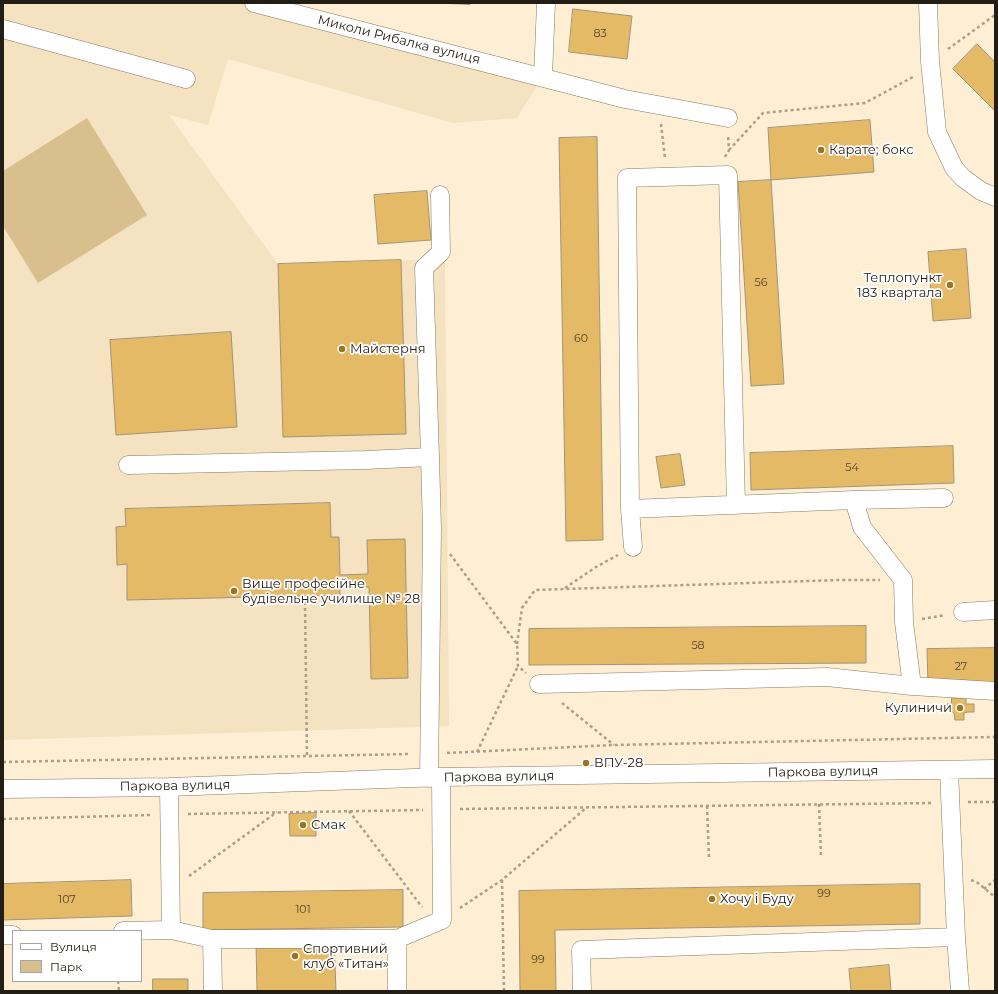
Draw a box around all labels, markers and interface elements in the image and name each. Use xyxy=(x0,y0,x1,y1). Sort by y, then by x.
street label: Миколи Рибалка вулиця xyxy=(316,12,482,68)
house number: 83 xyxy=(593,27,607,41)
place label: Карате; бокс xyxy=(829,142,913,158)
marker: Карате; бокс xyxy=(816,145,826,155)
place label: Теплопункт 183 квартала xyxy=(857,270,942,301)
house number: 56 xyxy=(755,276,767,290)
marker: Теплопункт 183 квартала xyxy=(945,280,955,290)
house number: 60 xyxy=(574,332,588,346)
place label: Майстерня xyxy=(350,341,426,357)
marker: Майстерня xyxy=(337,344,347,354)
house number: 54 xyxy=(845,461,859,475)
place label: Вище професійне будівельне училище № 28 xyxy=(242,576,420,607)
marker: Вище професійне будівельне училище № 28 xyxy=(229,586,239,596)
house number: 58 xyxy=(691,639,705,653)
house number: 27 xyxy=(955,660,967,674)
place label: Кулиничи xyxy=(885,700,952,716)
marker: Кулиничи xyxy=(955,703,965,713)
place label: ВПУ-28 xyxy=(594,755,643,771)
marker: ВПУ-28 xyxy=(581,758,591,768)
street label: Паркова вулиця xyxy=(768,763,878,781)
street label: Паркова вулиця xyxy=(444,768,554,786)
street label: Паркова вулиця xyxy=(120,777,230,795)
place label: Смак xyxy=(311,817,346,833)
marker: Смак xyxy=(298,820,308,830)
house number: 99 xyxy=(817,887,831,901)
place label: Хочу і Буду xyxy=(720,891,794,907)
house number: 107 xyxy=(58,893,76,907)
marker: Хочу і Буду xyxy=(707,894,717,904)
house number: 101 xyxy=(295,903,311,917)
legend xyxy=(12,930,142,982)
text: Вулиця xyxy=(50,939,97,954)
place label: Спортивний клуб «Титан» xyxy=(303,941,389,972)
marker: Спортивний клуб «Титан» xyxy=(290,951,300,961)
house number: 99 xyxy=(531,953,545,967)
text: Парк xyxy=(50,959,82,974)

